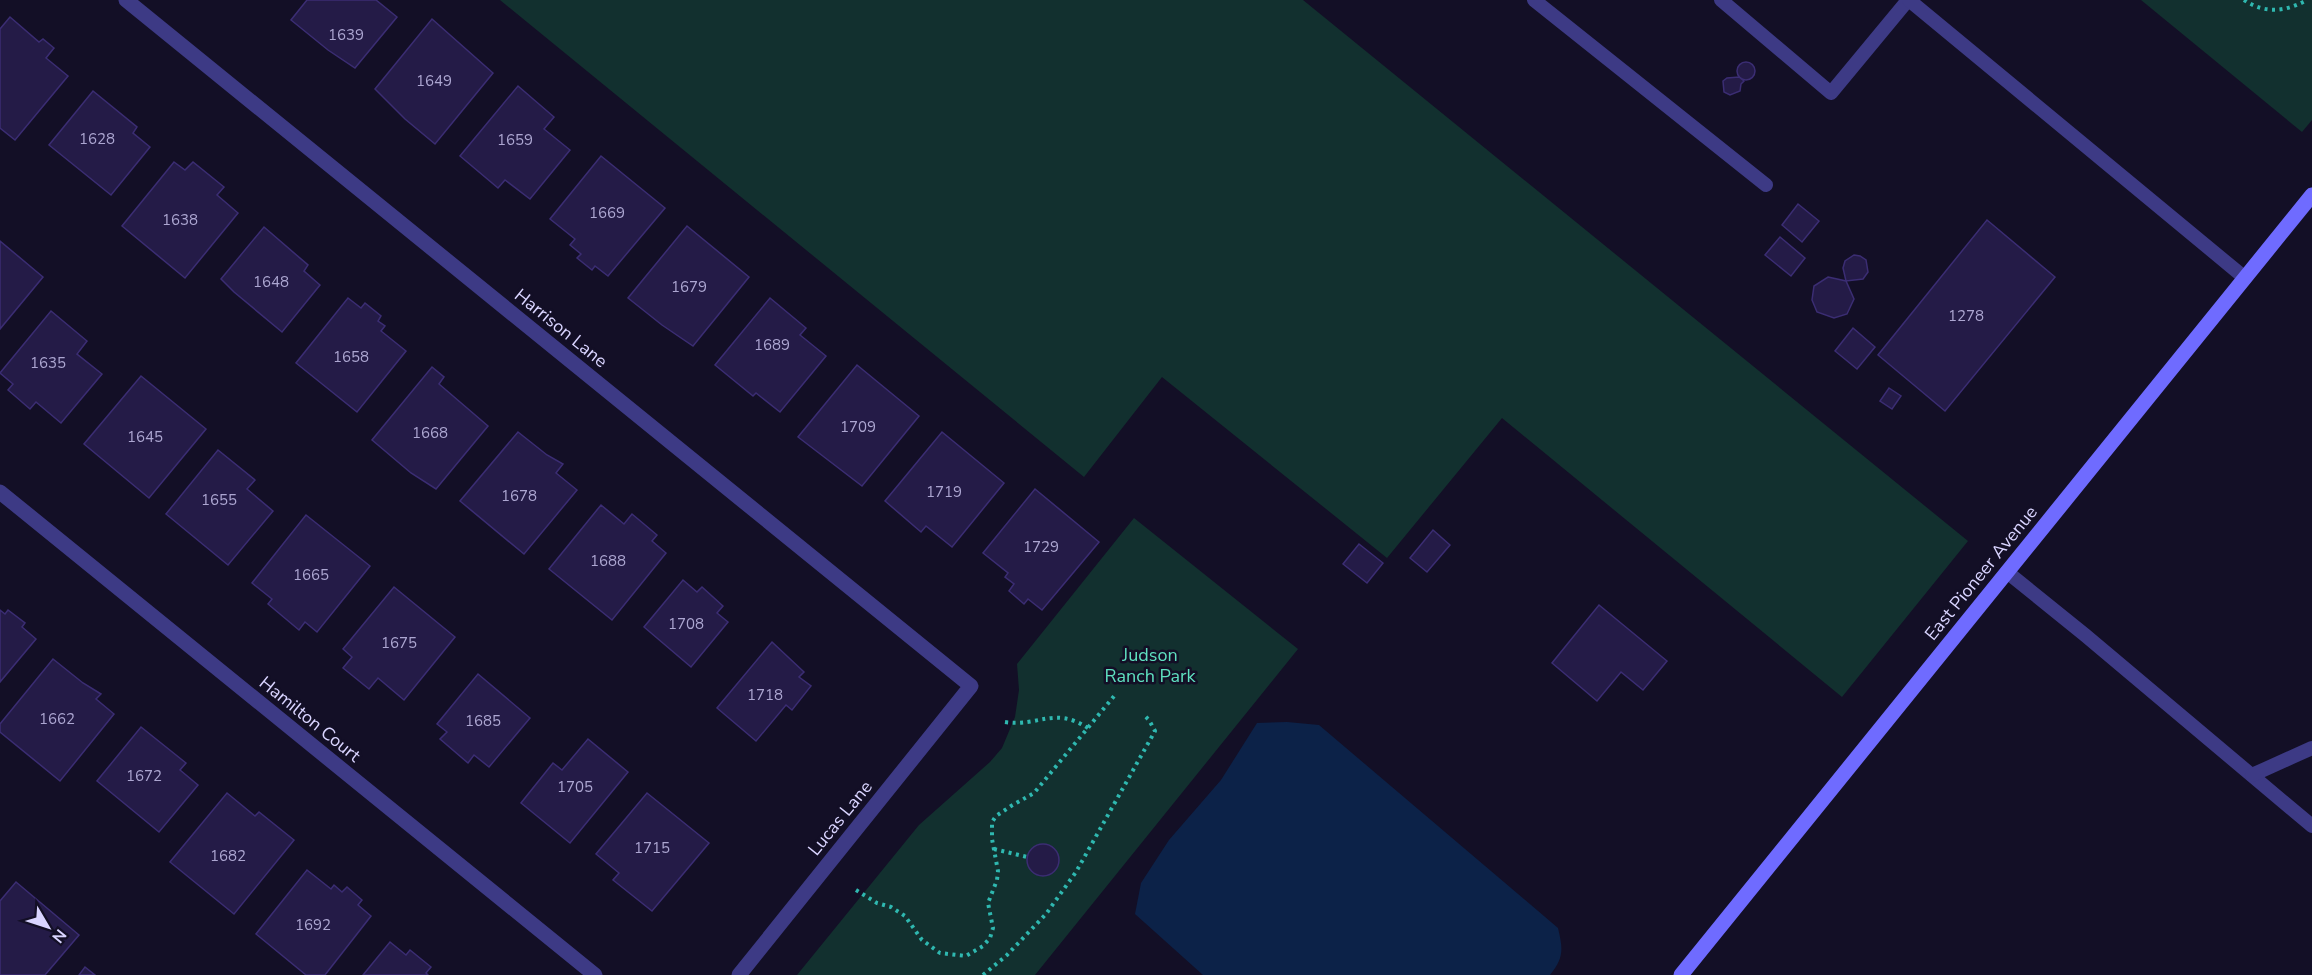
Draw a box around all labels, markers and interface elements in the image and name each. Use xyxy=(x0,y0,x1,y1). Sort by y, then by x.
house number: 1639 xyxy=(328,25,364,45)
house number: 1649 xyxy=(416,71,452,91)
house number: 1628 xyxy=(79,129,115,149)
house number: 1659 xyxy=(497,130,533,150)
house number: 1669 xyxy=(589,203,625,223)
house number: 1638 xyxy=(162,210,198,230)
house number: 1648 xyxy=(253,272,289,292)
house number: 1679 xyxy=(671,277,707,297)
street label: Harrison Lane xyxy=(510,283,612,373)
house number: 1278 xyxy=(1948,306,1984,326)
house number: 1689 xyxy=(754,335,790,355)
house number: 1658 xyxy=(333,347,369,367)
house number: 1635 xyxy=(30,353,66,373)
house number: 1709 xyxy=(840,417,876,437)
house number: 1668 xyxy=(412,423,448,443)
house number: 1645 xyxy=(127,427,163,447)
house number: 1719 xyxy=(926,482,962,502)
house number: 1678 xyxy=(501,486,537,506)
house number: 1655 xyxy=(201,490,237,510)
street label: East Pioneer Avenue xyxy=(1919,501,2043,645)
house number: 1729 xyxy=(1023,537,1059,557)
house number: 1688 xyxy=(590,551,626,571)
house number: 1665 xyxy=(293,565,329,585)
house number: 1708 xyxy=(668,614,704,634)
house number: 1675 xyxy=(381,633,417,653)
park label: Judson Ranch Park xyxy=(1105,643,1196,688)
street label: Hamilton Court xyxy=(254,671,366,768)
house number: 1718 xyxy=(747,685,783,705)
house number: 1662 xyxy=(39,709,75,729)
house number: 1685 xyxy=(465,711,501,731)
house number: 1672 xyxy=(126,766,162,786)
street label: Lucas Lane xyxy=(802,776,878,860)
house number: 1705 xyxy=(557,777,593,797)
house number: 1715 xyxy=(634,838,670,858)
house number: 1682 xyxy=(210,846,246,866)
north arrow xyxy=(18,897,78,957)
house number: 1692 xyxy=(295,915,331,935)
text: N xyxy=(47,924,71,947)

